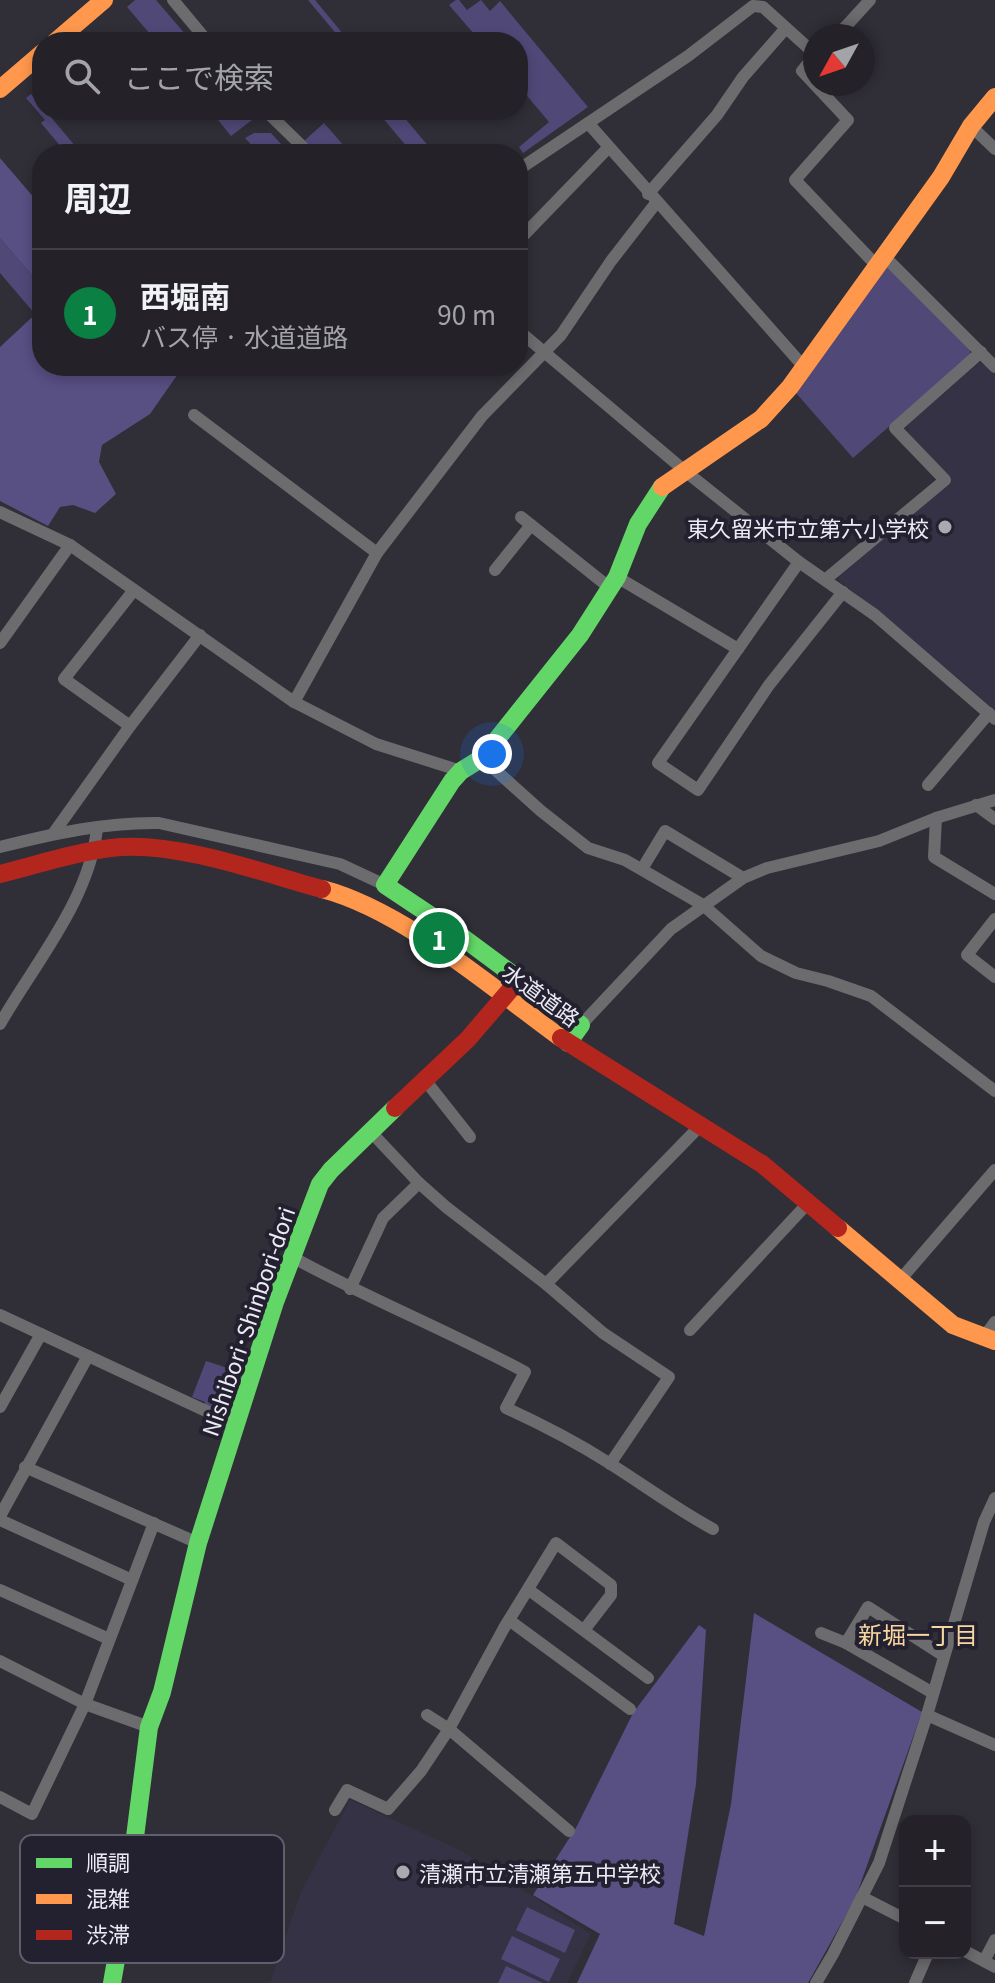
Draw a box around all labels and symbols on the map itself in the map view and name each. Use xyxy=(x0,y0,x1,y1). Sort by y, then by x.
north arrow xyxy=(803,24,875,96)
place label: 東久留米市立第六小学校 xyxy=(687,511,929,543)
marker: 東久留米市立第六小学校 xyxy=(936,518,954,536)
your location xyxy=(472,734,512,774)
pin: 1 xyxy=(413,908,465,968)
street label: 水道道路 xyxy=(497,955,587,1033)
street label: Nishibori･Shinbori-dori xyxy=(193,1202,301,1440)
district label: 新堀一丁目 xyxy=(858,1616,978,1651)
legend xyxy=(20,1835,284,1963)
text: 順調 xyxy=(86,1845,130,1877)
place label: 清瀬市立清瀬第五中学校 xyxy=(419,1856,661,1888)
marker: 清瀬市立清瀬第五中学校 xyxy=(394,1863,412,1881)
text: 混雑 xyxy=(86,1881,130,1913)
text: 渋滞 xyxy=(86,1917,130,1949)

